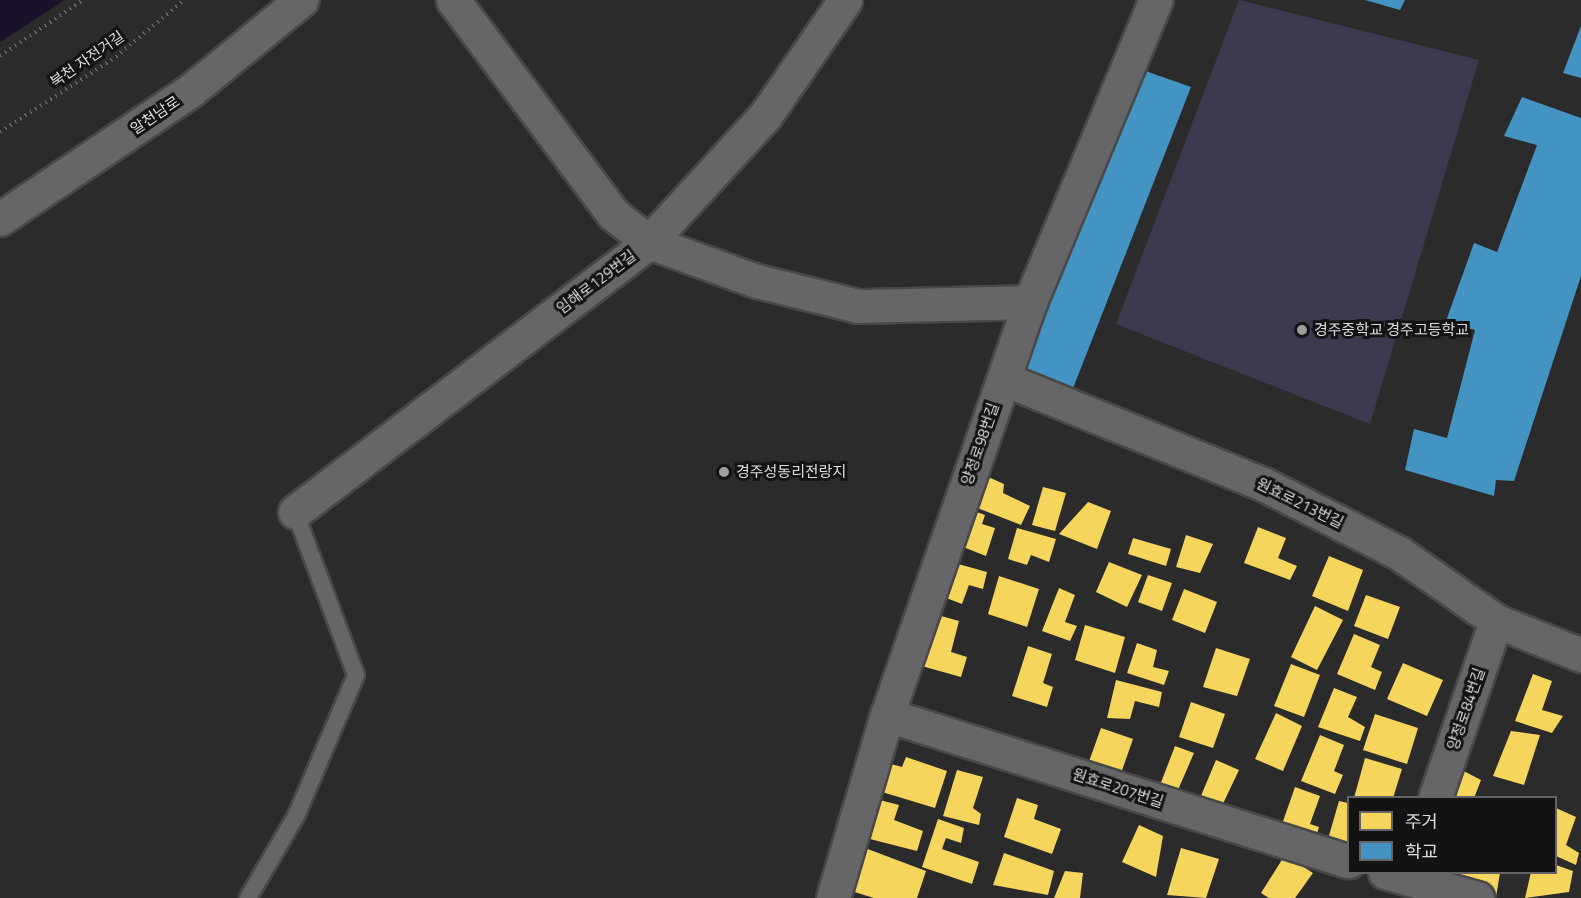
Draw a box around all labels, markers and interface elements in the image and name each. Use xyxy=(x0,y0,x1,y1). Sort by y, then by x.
street label: 북천 자전거길 xyxy=(47,27,127,91)
street label: 알천남로 xyxy=(127,92,183,138)
street label: 임해로129번길 xyxy=(553,246,639,318)
place label: 경주중학교 경주고등학교 xyxy=(1314,321,1469,339)
marker: 경주중학교 경주고등학교 xyxy=(1295,323,1309,337)
street label: 양정로98번길 xyxy=(958,401,1002,487)
place label: 경주성동리전랑지 xyxy=(736,463,846,481)
marker: 경주성동리전랑지 xyxy=(717,465,731,479)
street label: 원효로213번길 xyxy=(1254,474,1346,532)
street label: 양정로84번길 xyxy=(1444,666,1488,752)
street label: 원효로207번길 xyxy=(1070,765,1166,811)
legend xyxy=(1347,796,1557,874)
text: 주거 xyxy=(1405,808,1438,835)
text: 학교 xyxy=(1405,838,1438,865)

